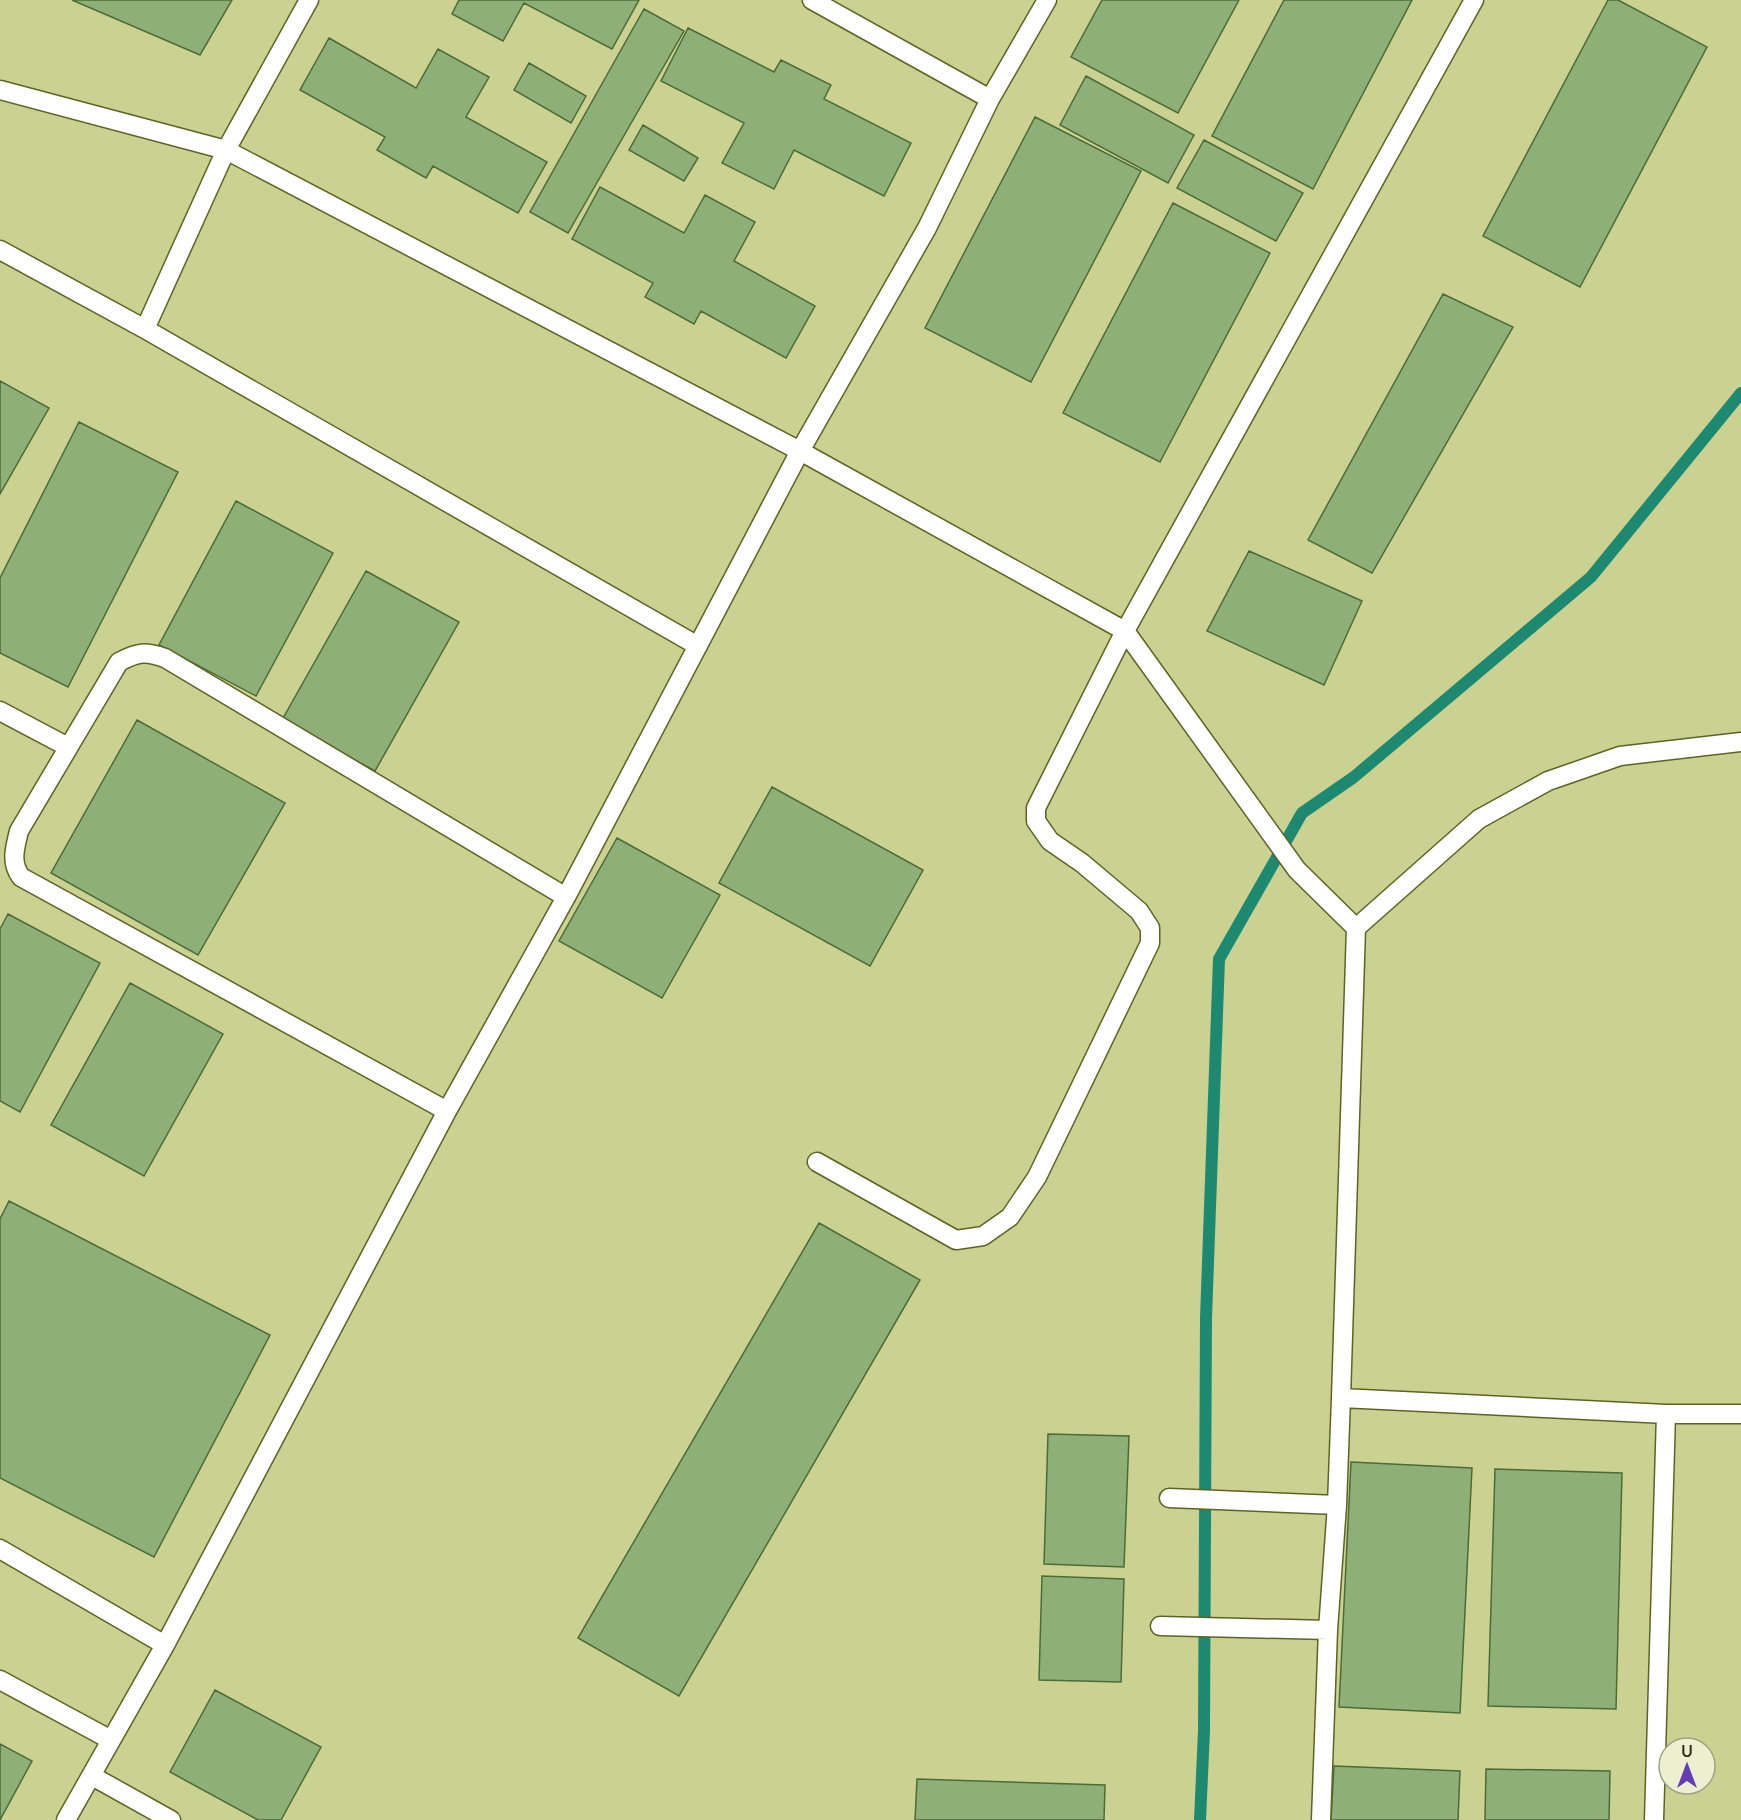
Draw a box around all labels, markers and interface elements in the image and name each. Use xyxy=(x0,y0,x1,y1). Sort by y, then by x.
north arrow xyxy=(1657,1736,1717,1796)
text: U xyxy=(1681,1740,1693,1762)

